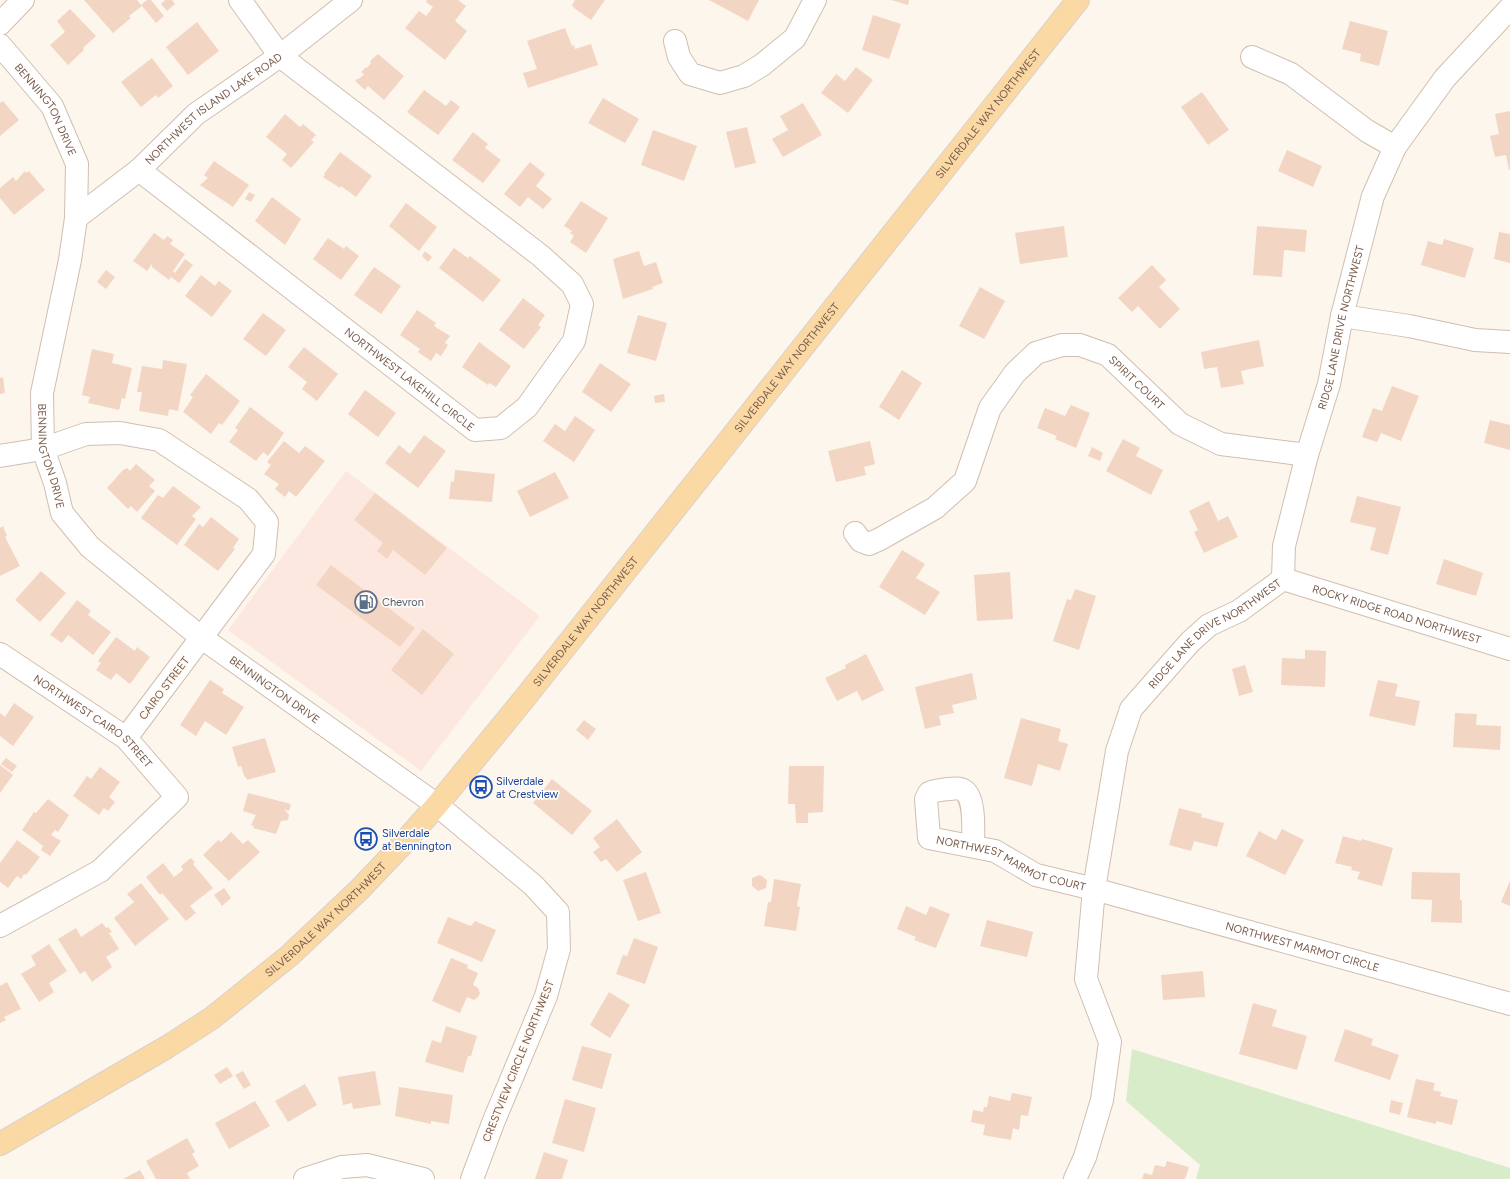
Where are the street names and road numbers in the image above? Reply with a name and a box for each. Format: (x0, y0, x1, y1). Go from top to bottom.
street label: SILVERDALE WAY NORTHWEST (933, 47, 1044, 181)
street label: NORTHWEST ISLAND LAKE ROAD (142, 50, 285, 168)
street label: BENNINGTON DRIVE (12, 61, 79, 158)
street label: RIDGE LANE DRIVE NORTHWEST (1315, 244, 1367, 411)
street label: SILVERDALE WAY NORTHWEST (732, 301, 842, 435)
street label: NORTHWEST LAKEHILL CIRCLE (342, 325, 477, 434)
street label: SPIRIT COURT (1106, 353, 1167, 412)
street label: BENNINGTON DRIVE (35, 403, 67, 510)
street label: SILVERDALE WAY NORTHWEST (530, 555, 641, 689)
street label: RIDGE LANE DRIVE NORTHWEST (1146, 577, 1284, 691)
street label: ROCKY RIDGE ROAD NORTHWEST (1311, 582, 1483, 647)
street label: CAIRO STREET (137, 654, 192, 722)
street label: BENNINGTON DRIVE (227, 654, 322, 726)
street label: NORTHWEST CAIRO STREET (31, 672, 155, 770)
street label: NORTHWEST MARMOT COURT (935, 834, 1087, 894)
street label: SILVERDALE WAY NORTHWEST (262, 860, 389, 980)
street label: NORTHWEST MARMOT CIRCLE (1224, 920, 1381, 975)
street label: CRESTVIEW CIRCLE NORTHWEST (480, 978, 557, 1144)

